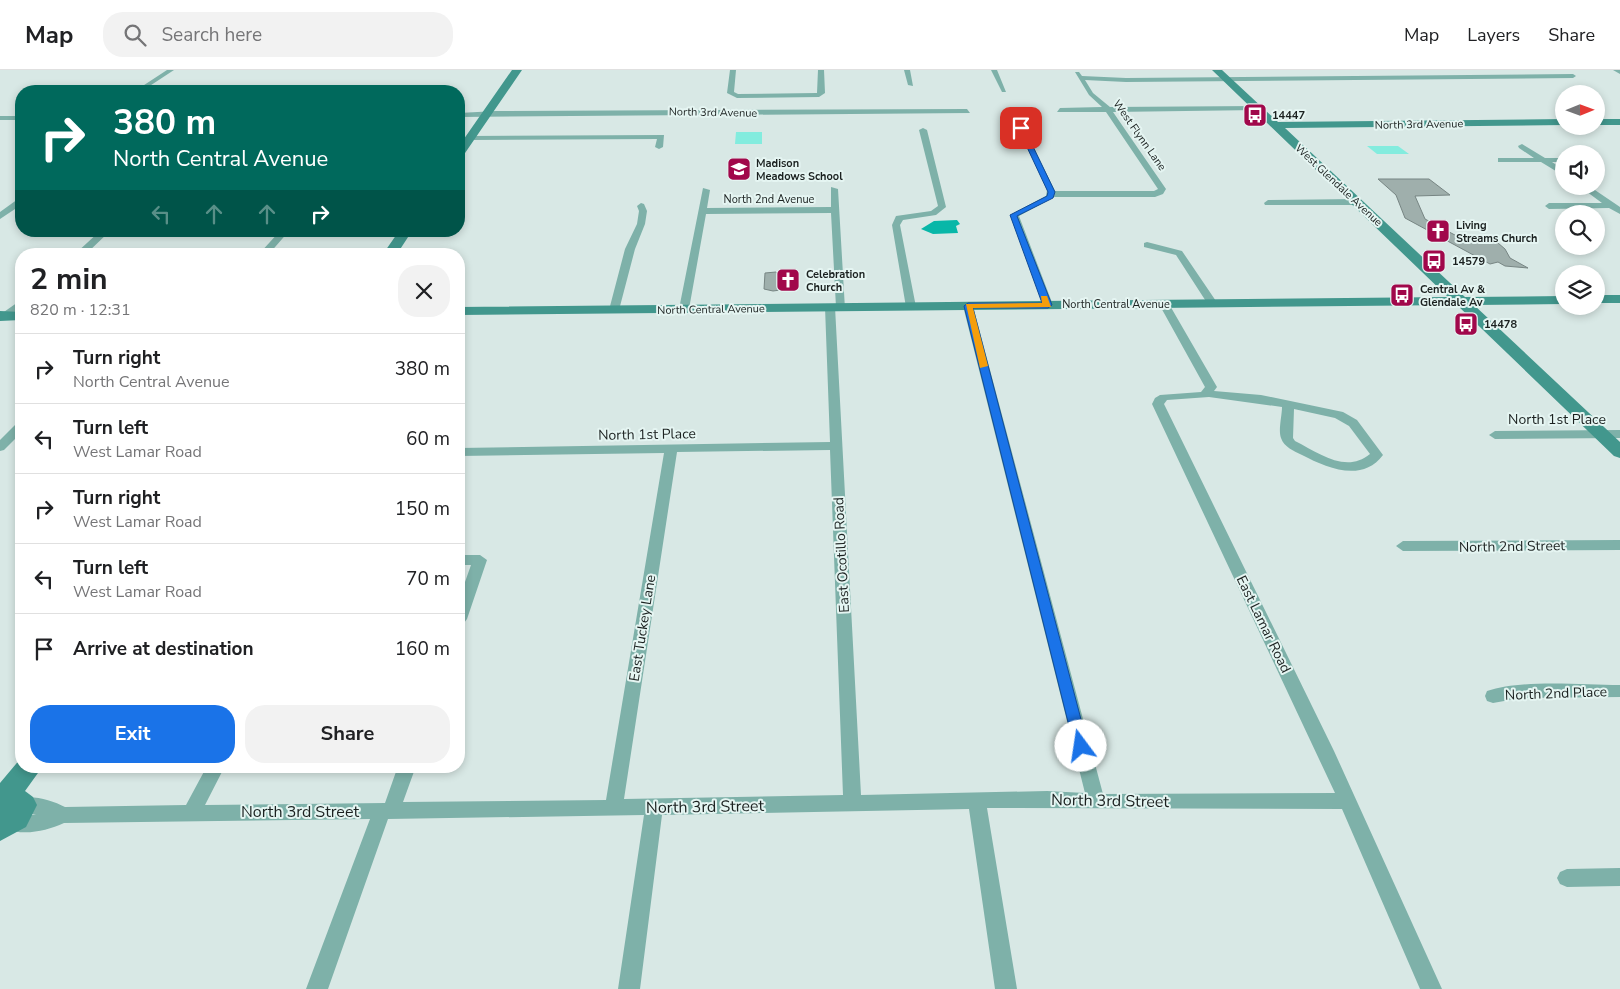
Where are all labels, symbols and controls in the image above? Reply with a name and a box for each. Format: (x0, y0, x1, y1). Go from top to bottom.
search box (103, 12, 453, 57)
text: Map (25, 19, 73, 51)
icon: search (121, 21, 149, 49)
text: Search here (161, 22, 262, 48)
text: Map (1404, 23, 1439, 47)
text: Layers (1467, 23, 1520, 47)
text: Share (1548, 23, 1595, 47)
north arrow (1555, 85, 1605, 135)
map controls (1555, 85, 1605, 315)
street label: West Flynn Lane (1110, 97, 1170, 174)
text: 380 m (113, 99, 216, 146)
bus stop icon: 14447 (1242, 102, 1268, 128)
street label: North 3rd Avenue (669, 104, 758, 121)
icon: right (30, 105, 95, 170)
pin (1000, 107, 1042, 149)
place label: 14447 (1272, 108, 1305, 123)
icon: arrive (1007, 114, 1035, 142)
street label: North 3rd Avenue (1375, 116, 1464, 133)
street label: West Glendale Avenue (1292, 141, 1386, 230)
text: North Central Avenue (113, 144, 328, 174)
button: sound (1555, 145, 1605, 195)
school or university icon: Madison Meadows School (726, 156, 752, 182)
place label: Madison Meadows School (756, 156, 843, 184)
street label: North 2nd Avenue (724, 192, 815, 207)
icon: left (147, 200, 175, 228)
icon: ahead (200, 200, 228, 228)
icon: ahead (253, 200, 281, 228)
icon: right (306, 200, 334, 228)
button: search (1555, 205, 1605, 255)
church icon: Living Streams Church (1425, 218, 1451, 244)
place label: Living Streams Church (1456, 218, 1537, 246)
bus stop icon: 14579 (1421, 248, 1447, 274)
place label: 14579 (1452, 254, 1485, 269)
text: 2 min (30, 259, 108, 300)
button: close (398, 265, 450, 317)
button: layers (1555, 265, 1605, 315)
church icon: Celebration Church (775, 267, 801, 293)
place label: Celebration Church (806, 267, 865, 295)
bus stop icon: Central Av & Glendale Av (1389, 282, 1415, 308)
place label: Central Av & Glendale Av (1420, 282, 1486, 310)
street label: North Central Avenue (1062, 297, 1170, 312)
text: 820 m · 12:31 (30, 299, 131, 321)
street label: North Central Avenue (657, 301, 765, 318)
bus stop icon: 14478 (1453, 311, 1479, 337)
place label: 14478 (1484, 317, 1517, 332)
text: Turn right (73, 345, 160, 371)
icon: right (30, 355, 58, 383)
text: 380 m (395, 356, 450, 382)
text: North Central Avenue (73, 371, 230, 393)
street label: North 1st Place (1508, 410, 1606, 429)
text: Turn left (73, 415, 148, 441)
street label: North 1st Place (598, 424, 696, 445)
icon: left (30, 425, 58, 453)
text: 60 m (406, 426, 450, 452)
text: West Lamar Road (73, 441, 202, 463)
text: Turn right (73, 485, 160, 511)
icon: right (30, 495, 58, 523)
text: 150 m (395, 496, 450, 522)
street label: East Ocotillo Road (829, 497, 854, 613)
text: West Lamar Road (73, 511, 202, 533)
street label: North 2nd Street (1459, 536, 1565, 557)
text: Turn left (73, 555, 148, 581)
icon: left (30, 565, 58, 593)
text: 70 m (406, 566, 450, 592)
street label: East Lamar Road (1232, 572, 1295, 676)
street label: East Tuckey Lane (625, 573, 660, 683)
text: West Lamar Road (73, 581, 202, 603)
icon: arrive (30, 635, 58, 663)
text: Arrive at destination (73, 636, 254, 662)
text: 160 m (395, 636, 450, 662)
street label: North 2nd Place (1505, 682, 1607, 705)
button: Exit (30, 705, 235, 763)
button: Share (245, 705, 450, 763)
position arrow (1054, 719, 1106, 771)
street label: North 3rd Street (1051, 789, 1170, 813)
street label: North 3rd Street (646, 795, 765, 819)
street label: North 3rd Street (241, 801, 359, 823)

